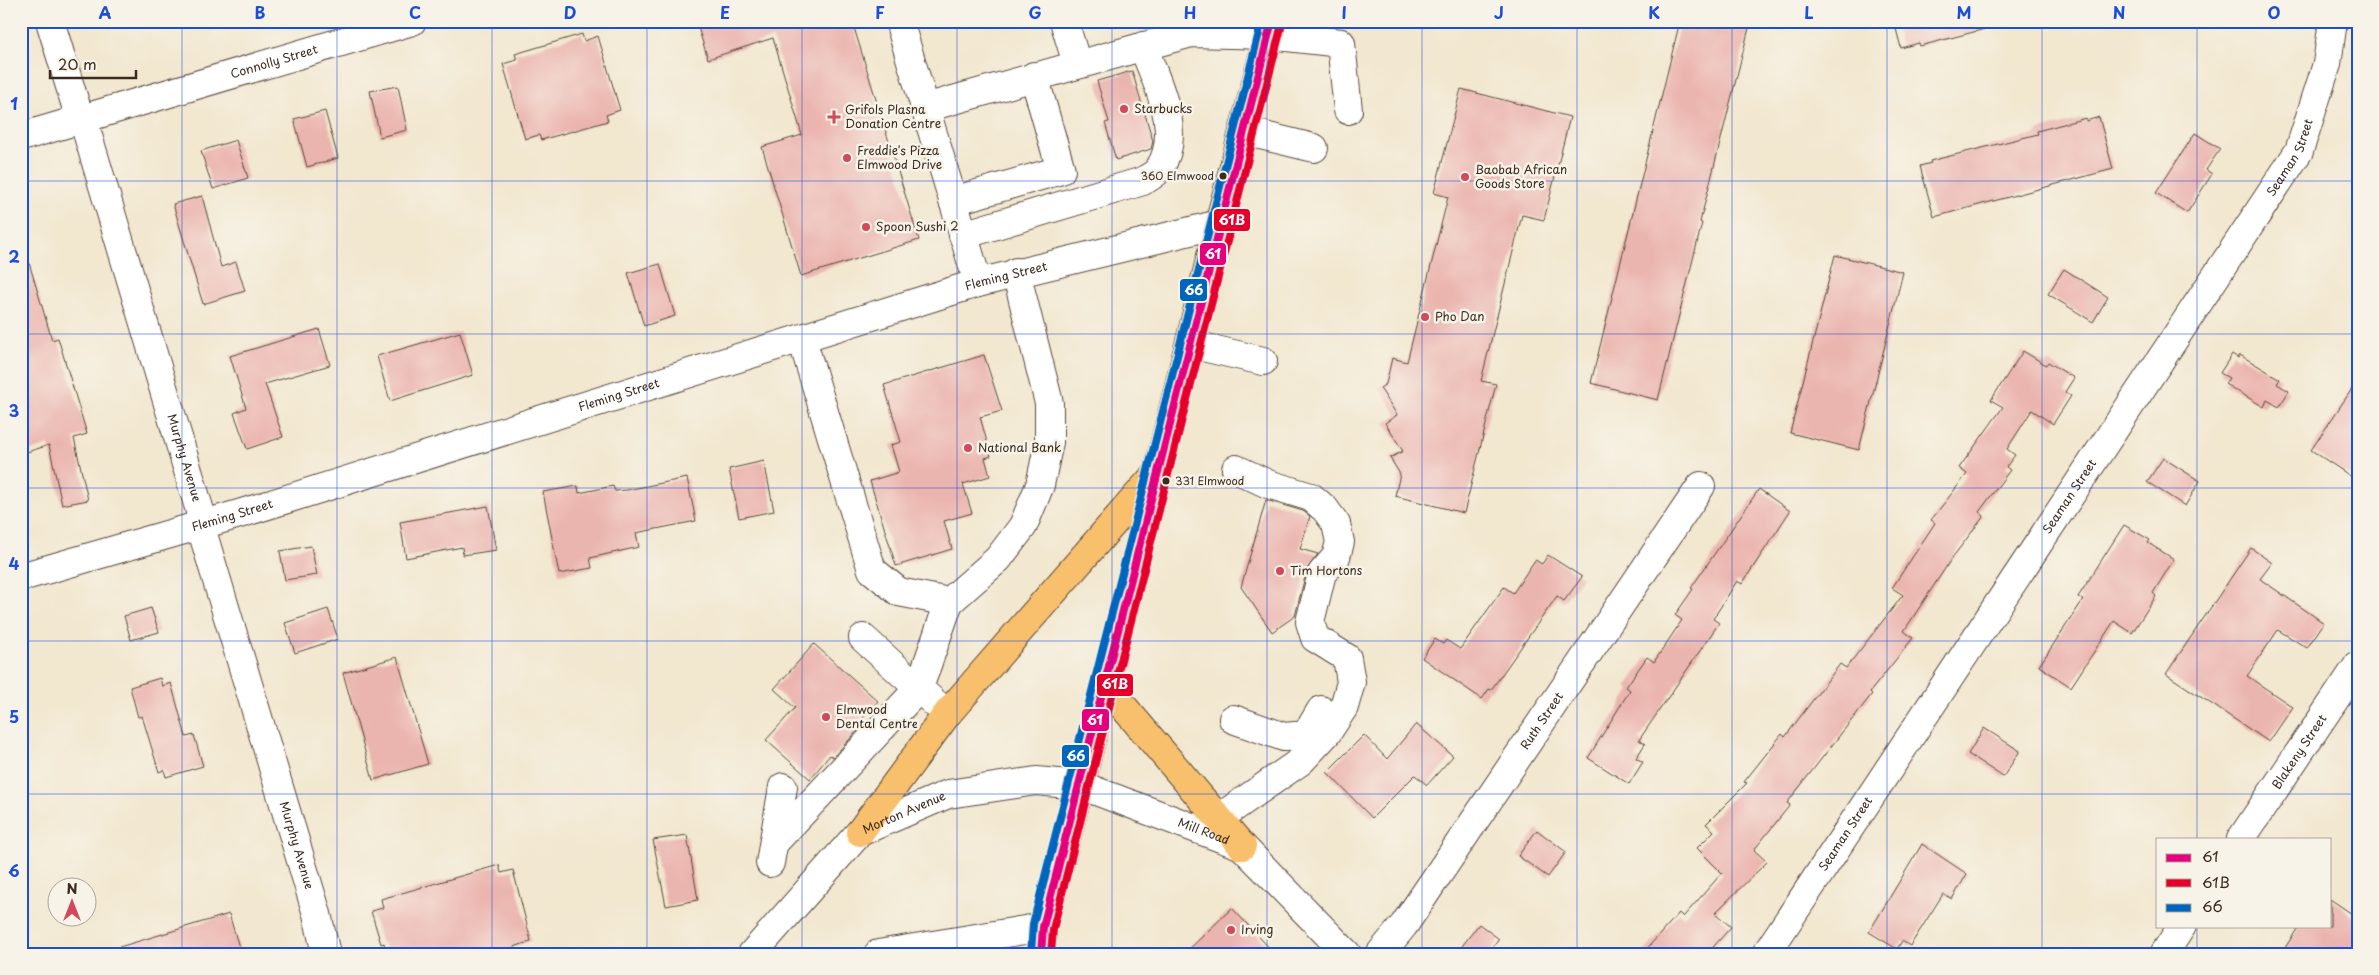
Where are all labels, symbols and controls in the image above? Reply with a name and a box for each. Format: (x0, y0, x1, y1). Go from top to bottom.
text: A (99, 0, 112, 24)
text: B (255, 0, 266, 24)
text: C (409, 0, 421, 24)
text: D (564, 0, 576, 24)
text: E (720, 0, 730, 24)
text: F (875, 0, 885, 24)
text: G (1028, 0, 1042, 24)
text: H (1184, 0, 1196, 24)
text: I (1341, 0, 1347, 24)
text: J (1494, 0, 1504, 24)
text: K (1648, 0, 1660, 24)
text: L (1804, 0, 1814, 24)
text: M (1956, 0, 1972, 24)
text: N (2113, 0, 2125, 24)
text: O (2268, 0, 2281, 24)
street label: Connolly Street (228, 39, 320, 82)
scale bar (50, 48, 136, 80)
text: 20 m (58, 52, 97, 75)
text: 1 (10, 91, 18, 115)
place label: Starbucks (1134, 99, 1193, 117)
place label: Grifols Plasna Donation Centre (845, 100, 941, 132)
marker: Starbucks (1118, 103, 1130, 115)
marker: Grifols Plasna Donation Centre (827, 110, 841, 124)
street label: Seaman Street (2261, 116, 2317, 199)
place label: Freddie's Pizza Elmwood Drive (857, 141, 942, 173)
marker: Freddie's Pizza Elmwood Drive (841, 152, 853, 164)
place label: Baobab African Goods Store (1475, 160, 1567, 192)
place label: 360 Elmwood (1141, 167, 1214, 184)
marker: 360 Elmwood (1218, 171, 1228, 181)
marker: Baobab African Goods Store (1459, 171, 1471, 183)
line badge: 61B (1213, 208, 1251, 232)
text: 61B (1219, 209, 1245, 230)
place label: Spoon Sushi 2 (876, 217, 959, 235)
marker: Spoon Sushi 2 (860, 221, 872, 233)
line badge: 61 (1199, 242, 1227, 266)
text: 61 (1205, 243, 1221, 264)
text: 2 (8, 244, 20, 268)
street label: Fleming Street (962, 256, 1049, 295)
line badge: 66 (1179, 278, 1208, 302)
text: 66 (1185, 279, 1203, 300)
place label: Pho Dan (1435, 307, 1484, 325)
marker: Pho Dan (1419, 311, 1431, 323)
street label: Fleming Street (576, 373, 661, 415)
text: 3 (9, 398, 19, 422)
street label: Murphy Avenue (163, 412, 207, 504)
place label: National Bank (978, 438, 1061, 456)
marker: National Bank (962, 442, 974, 454)
street label: Seaman Street (2037, 455, 2100, 537)
place label: 331 Elmwood (1175, 472, 1244, 489)
marker: 331 Elmwood (1161, 476, 1171, 486)
street label: Fleming Street (189, 494, 275, 535)
text: 4 (9, 551, 20, 575)
place label: Tim Hortons (1290, 561, 1363, 579)
marker: Tim Hortons (1274, 565, 1286, 577)
line badge: 61B (1096, 673, 1134, 697)
text: 61B (1102, 673, 1128, 694)
street label: Ruth Street (1515, 688, 1567, 753)
place label: Elmwood Dental Centre (836, 700, 918, 732)
text: 5 (9, 704, 19, 728)
line badge: 61 (1081, 708, 1110, 732)
text: 61 (1087, 709, 1103, 730)
street label: Blakeny Street (2267, 710, 2331, 792)
marker: Elmwood Dental Centre (820, 711, 832, 723)
line badge: 66 (1061, 744, 1090, 768)
text: 66 (1067, 745, 1085, 766)
street label: Morton Avenue (859, 786, 949, 838)
street label: Seaman Street (1814, 792, 1876, 874)
street label: Murphy Avenue (276, 799, 319, 891)
street label: Mill Road (1176, 813, 1232, 849)
legend (2156, 838, 2332, 928)
text: 61 (2202, 844, 2219, 867)
text: 6 (8, 858, 20, 882)
text: 61B (2202, 870, 2230, 893)
north arrow (48, 878, 98, 928)
text: N (66, 878, 78, 899)
text: 66 (2202, 894, 2223, 917)
place label: Irving (1241, 920, 1274, 938)
marker: Irving (1225, 924, 1237, 936)

